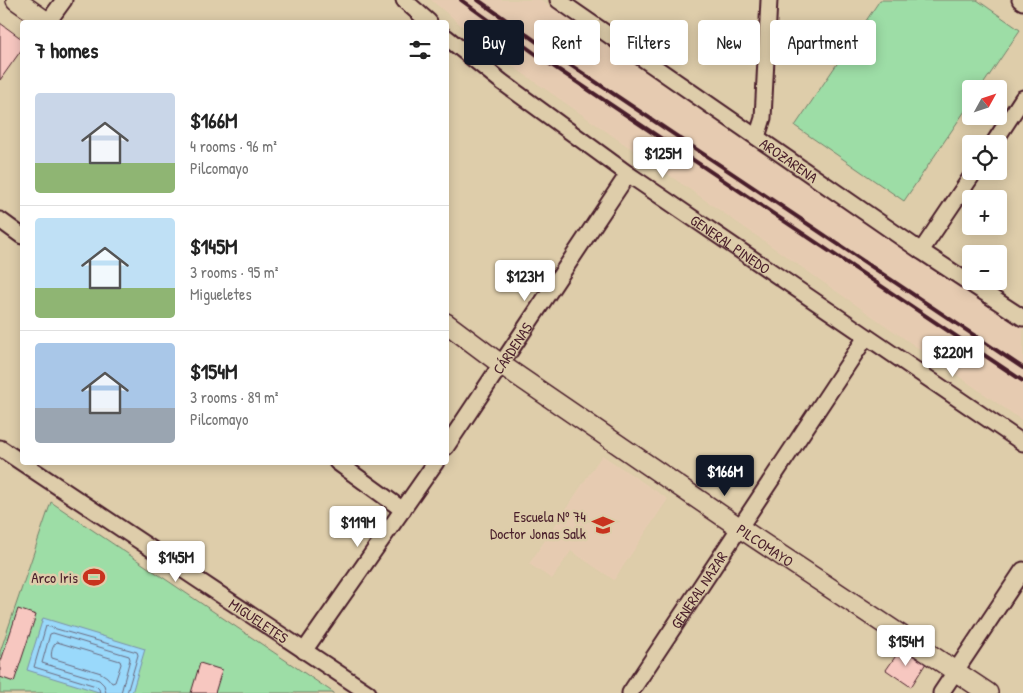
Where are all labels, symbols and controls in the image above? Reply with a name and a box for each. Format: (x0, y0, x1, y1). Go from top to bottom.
chip: Buy (464, 20, 524, 65)
chip: Rent (534, 20, 600, 65)
chip: Filters (610, 20, 688, 65)
chip: New (698, 20, 760, 65)
chip: Apartment (770, 20, 876, 65)
text: 7 homes (35, 36, 98, 65)
icon: filters (406, 36, 434, 64)
north arrow (962, 80, 1008, 125)
map controls (962, 80, 1007, 290)
text: $166M (190, 106, 238, 135)
icon: home (75, 113, 135, 173)
street label: AROZARENA (756, 132, 823, 188)
text: 4 rooms · 96 m² (190, 135, 277, 157)
button: locate (962, 135, 1007, 180)
pin: $125M (628, 136, 698, 179)
text: $125M (644, 142, 682, 164)
text: Pilcomayo (190, 157, 249, 179)
button: + (962, 190, 1007, 235)
street label: GENERAL PINEDO (686, 209, 775, 279)
text: $145M (190, 232, 238, 261)
icon: home (75, 238, 135, 298)
button: − (962, 245, 1007, 290)
pin: $123M (490, 260, 560, 302)
text: 3 rooms · 95 m² (190, 261, 278, 283)
text: $123M (506, 265, 544, 287)
text: Migueletes (190, 283, 252, 305)
street label: CÁRDENAS (487, 318, 537, 378)
pin: $220M (918, 336, 988, 378)
text: $220M (933, 341, 973, 363)
text: $154M (190, 357, 238, 386)
icon: home (75, 363, 135, 423)
text: 3 rooms · 89 m² (190, 386, 279, 408)
text: Pilcomayo (190, 408, 249, 430)
pin: $166M (690, 454, 760, 497)
text: $166M (707, 460, 743, 482)
pin: $119M (323, 506, 393, 548)
place label: Escuela Nº 74 Doctor Jonas Salk (490, 506, 586, 544)
text: $119M (340, 511, 376, 533)
school or university icon: Escuela Nº 74 Doctor Jonas Salk (590, 512, 616, 538)
street label: PILCOMAYO (733, 518, 798, 571)
pin: $145M (141, 540, 211, 583)
text: $145M (158, 546, 194, 568)
street label: GENERAL NAZAR (665, 547, 732, 632)
sports icon: Arco Iris (81, 564, 107, 590)
place label: Arco Iris (31, 567, 78, 588)
street label: MIGUELETES (225, 593, 293, 648)
pin: $154M (871, 624, 941, 667)
text: $154M (888, 630, 924, 652)

